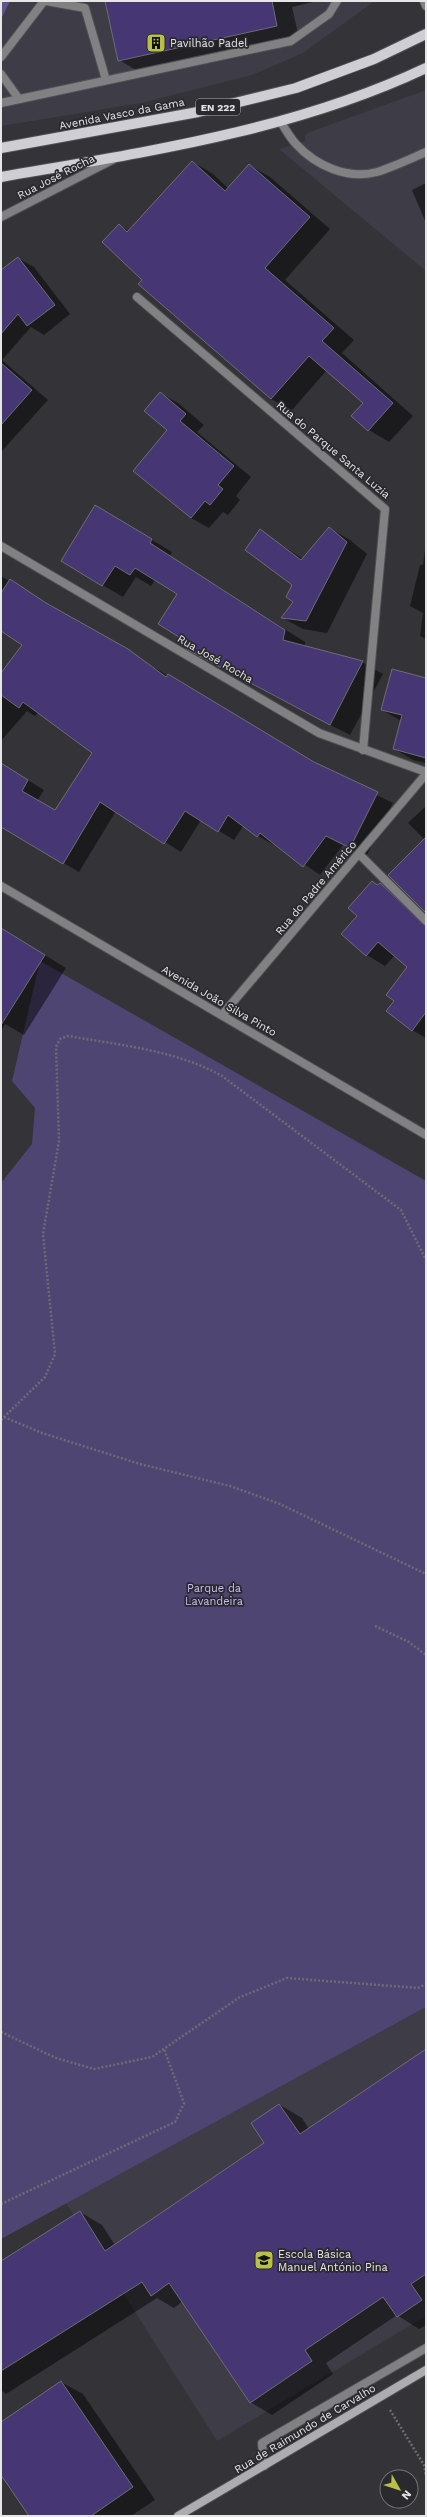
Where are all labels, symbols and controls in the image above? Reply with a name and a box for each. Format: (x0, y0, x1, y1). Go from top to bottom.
building icon: Pavilhão Padel (145, 32, 167, 54)
place label: Pavilhão Padel (170, 37, 248, 50)
street label: Avenida Vasco da Gama (58, 95, 186, 133)
road number: EN 222 (196, 99, 240, 115)
street label: Rua José Rocha (15, 152, 97, 202)
street label: Rua do Parque Santa Luzia (273, 399, 393, 501)
street label: Rua José Rocha (175, 632, 255, 686)
street label: Rua do Padre Américo (273, 838, 359, 938)
street label: Avenida João Silva Pinto (159, 963, 279, 1039)
park label: Parque da Lavandeira (185, 1582, 243, 1608)
place label: Escola Básica Manuel António Pina (278, 2248, 388, 2274)
school or university icon: Escola Básica Manuel António Pina (253, 2249, 275, 2271)
street label: Rua de Raimundo de Carvalho (232, 2382, 378, 2476)
north arrow (379, 2469, 419, 2509)
text: N (399, 2488, 414, 2502)

